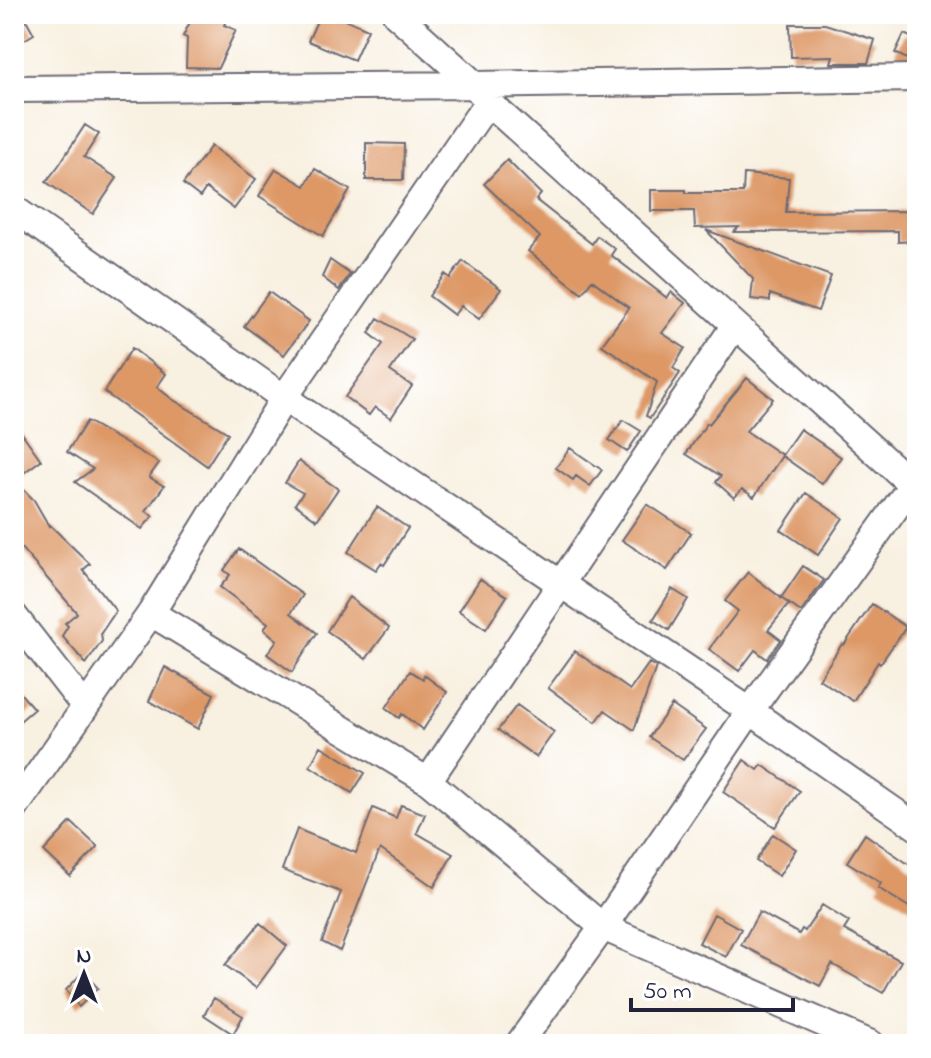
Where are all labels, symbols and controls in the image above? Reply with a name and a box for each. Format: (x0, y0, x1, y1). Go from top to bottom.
north arrow (44, 934, 124, 1014)
text: N (77, 941, 91, 973)
scale bar (631, 962, 793, 1012)
text: 50 m (643, 975, 692, 1010)

